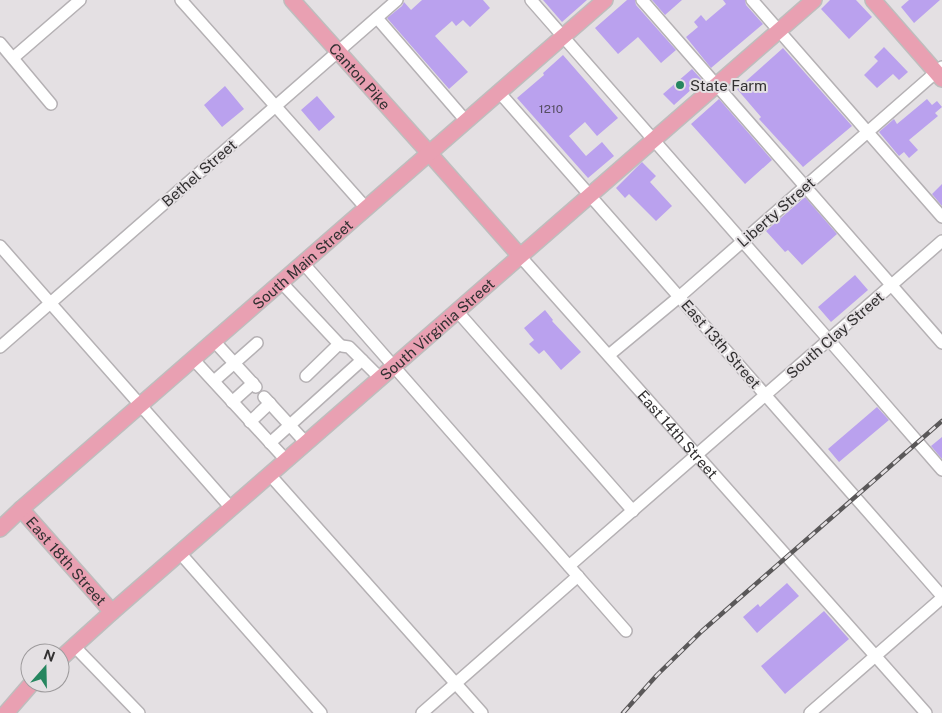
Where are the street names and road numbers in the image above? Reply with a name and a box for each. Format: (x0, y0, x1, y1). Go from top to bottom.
street label: Canton Pike (326, 39, 394, 113)
street label: Bethel Street (158, 136, 240, 210)
street label: Liberty Street (734, 174, 818, 250)
street label: South Main Street (249, 216, 356, 312)
street label: South Virginia Street (376, 274, 498, 383)
street label: South Clay Street (783, 288, 887, 382)
street label: East 13th Street (678, 296, 764, 392)
street label: East 14th Street (635, 386, 722, 482)
street label: East 18th Street (23, 513, 110, 609)

